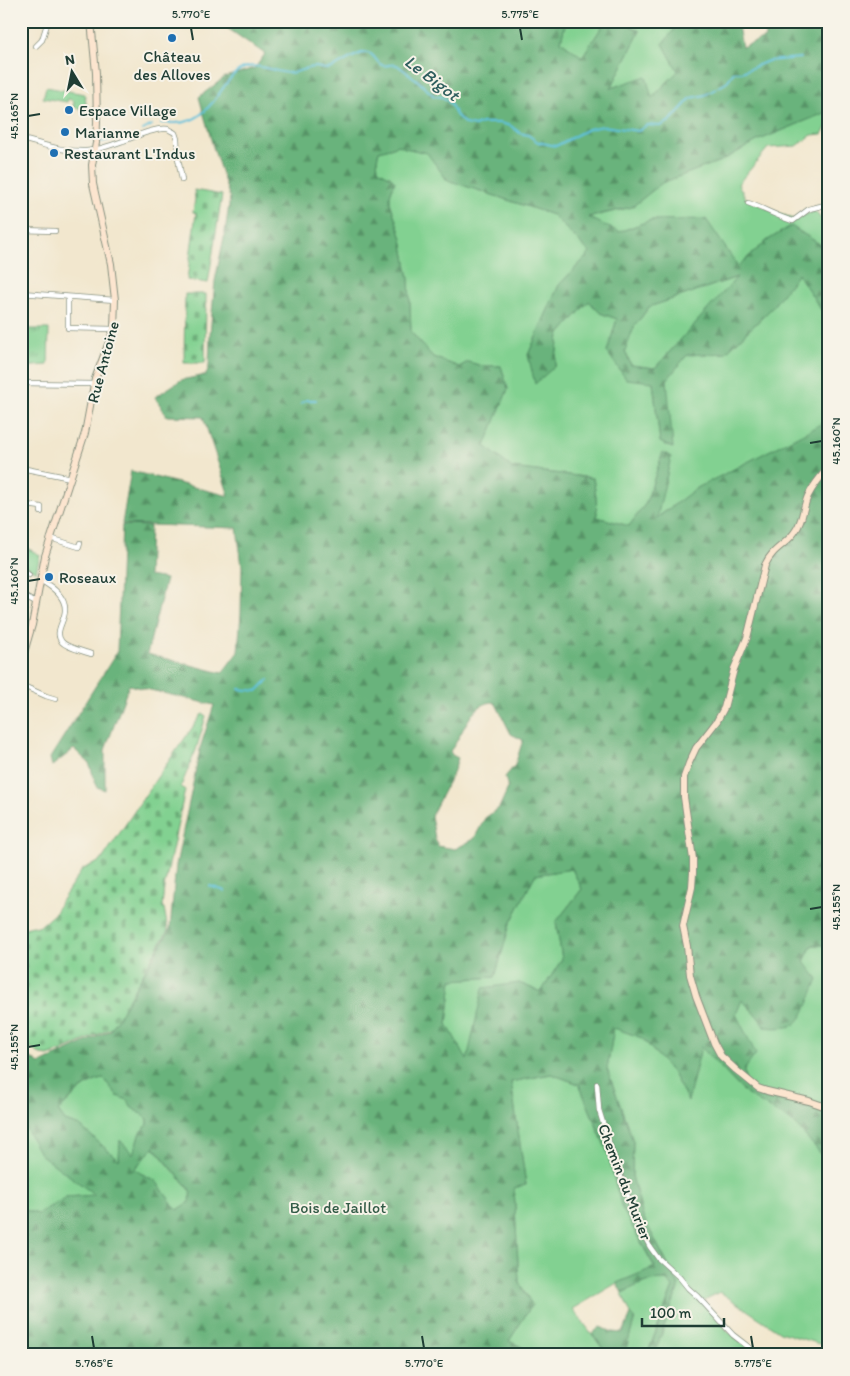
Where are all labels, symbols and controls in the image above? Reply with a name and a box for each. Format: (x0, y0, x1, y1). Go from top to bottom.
text: 5.770°E (172, 7, 211, 21)
text: 5.775°E (501, 7, 539, 21)
marker: Château des Alloves (166, 32, 178, 44)
place label: Château des Alloves (134, 47, 210, 84)
north arrow (48, 48, 98, 98)
text: N (64, 50, 76, 69)
water label: Le Bigot (400, 50, 466, 107)
text: 45.165°N (7, 93, 21, 139)
place label: Espace Village (79, 101, 177, 120)
marker: Espace Village (63, 104, 75, 116)
place label: Marianne (75, 123, 140, 142)
marker: Marianne (59, 126, 71, 138)
place label: Restaurant L'Indus (64, 144, 195, 163)
marker: Restaurant L'Indus (48, 147, 60, 159)
street label: Rue Antoine (83, 319, 123, 405)
text: 45.160°N (829, 417, 843, 465)
text: 45.160°N (7, 557, 21, 605)
place label: Roseaux (59, 568, 117, 587)
marker: Roseaux (43, 571, 55, 583)
text: 45.155°N (829, 884, 843, 930)
text: 45.155°N (7, 1024, 21, 1070)
street label: Chemin du Murier (594, 1121, 656, 1243)
park label: Bois de Jaillot (290, 1198, 386, 1217)
scale bar (642, 1296, 725, 1328)
text: 100 m (650, 1304, 692, 1322)
text: 5.765°E (75, 1356, 113, 1370)
text: 5.770°E (405, 1356, 444, 1370)
text: 5.775°E (734, 1356, 772, 1370)

